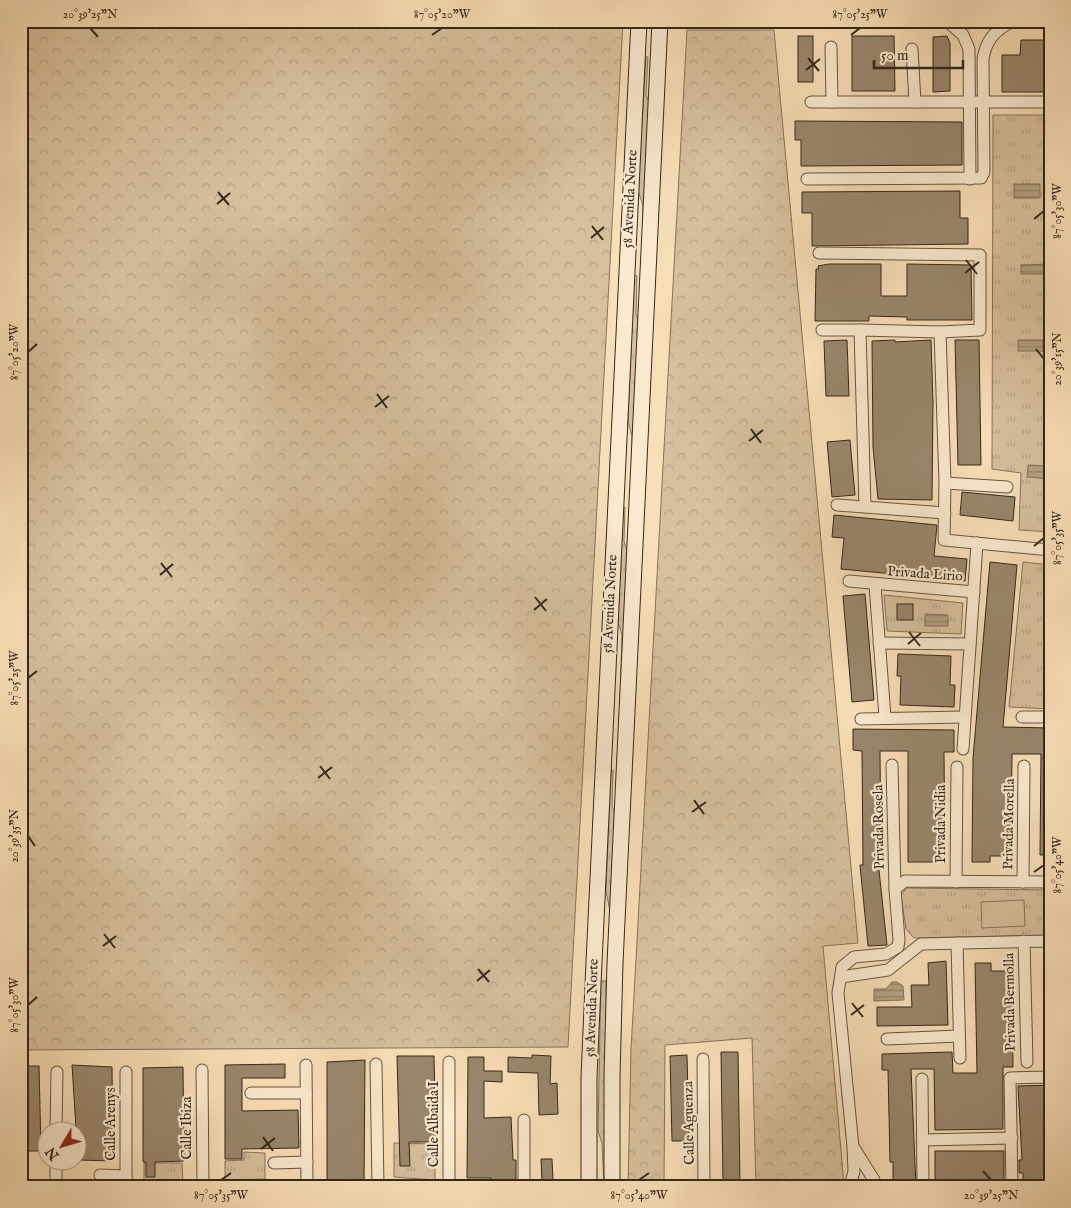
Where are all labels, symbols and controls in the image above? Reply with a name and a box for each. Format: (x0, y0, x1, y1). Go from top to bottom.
text: 20°39'25"N (63, 7, 118, 22)
text: 87°05'20"W (414, 7, 471, 22)
text: 87°05'25"W (832, 7, 888, 22)
scale bar (874, 38, 962, 70)
text: 50 m (881, 46, 909, 65)
street label: 58 Avenida Norte (618, 149, 642, 249)
text: 87°05'30"W (1050, 183, 1065, 239)
text: 87°05'20"W (7, 323, 22, 380)
text: 20°39'15"N (1050, 332, 1065, 386)
text: 87°05'35"W (1050, 510, 1065, 565)
street label: 58 Avenida Norte (598, 554, 622, 654)
street label: Privada Lirio (887, 562, 964, 586)
text: 87°05'25"W (7, 650, 22, 706)
street label: Privada Morella (999, 777, 1019, 870)
street label: Privada Rosela (869, 783, 889, 870)
street label: Privada Nidia (932, 784, 950, 863)
text: 20°39'35"N (7, 809, 22, 863)
text: 87°05'40"W (1050, 836, 1065, 893)
street label: Privada Bermolla (1000, 952, 1020, 1051)
street label: 58 Avenida Norte (581, 958, 603, 1058)
text: 87°05'30"W (7, 977, 22, 1033)
street label: Calle Aguenza (679, 1080, 699, 1165)
street label: Calle Albaida I (425, 1081, 443, 1167)
street label: Calle Arenys (102, 1087, 120, 1161)
street label: Calle Ibiza (178, 1096, 196, 1159)
north arrow (38, 1120, 88, 1170)
text: N (42, 1143, 64, 1164)
text: 87°05'35"W (194, 1188, 249, 1203)
text: 87°05'40"W (611, 1188, 668, 1203)
text: 20°39'25"N (964, 1188, 1019, 1203)

